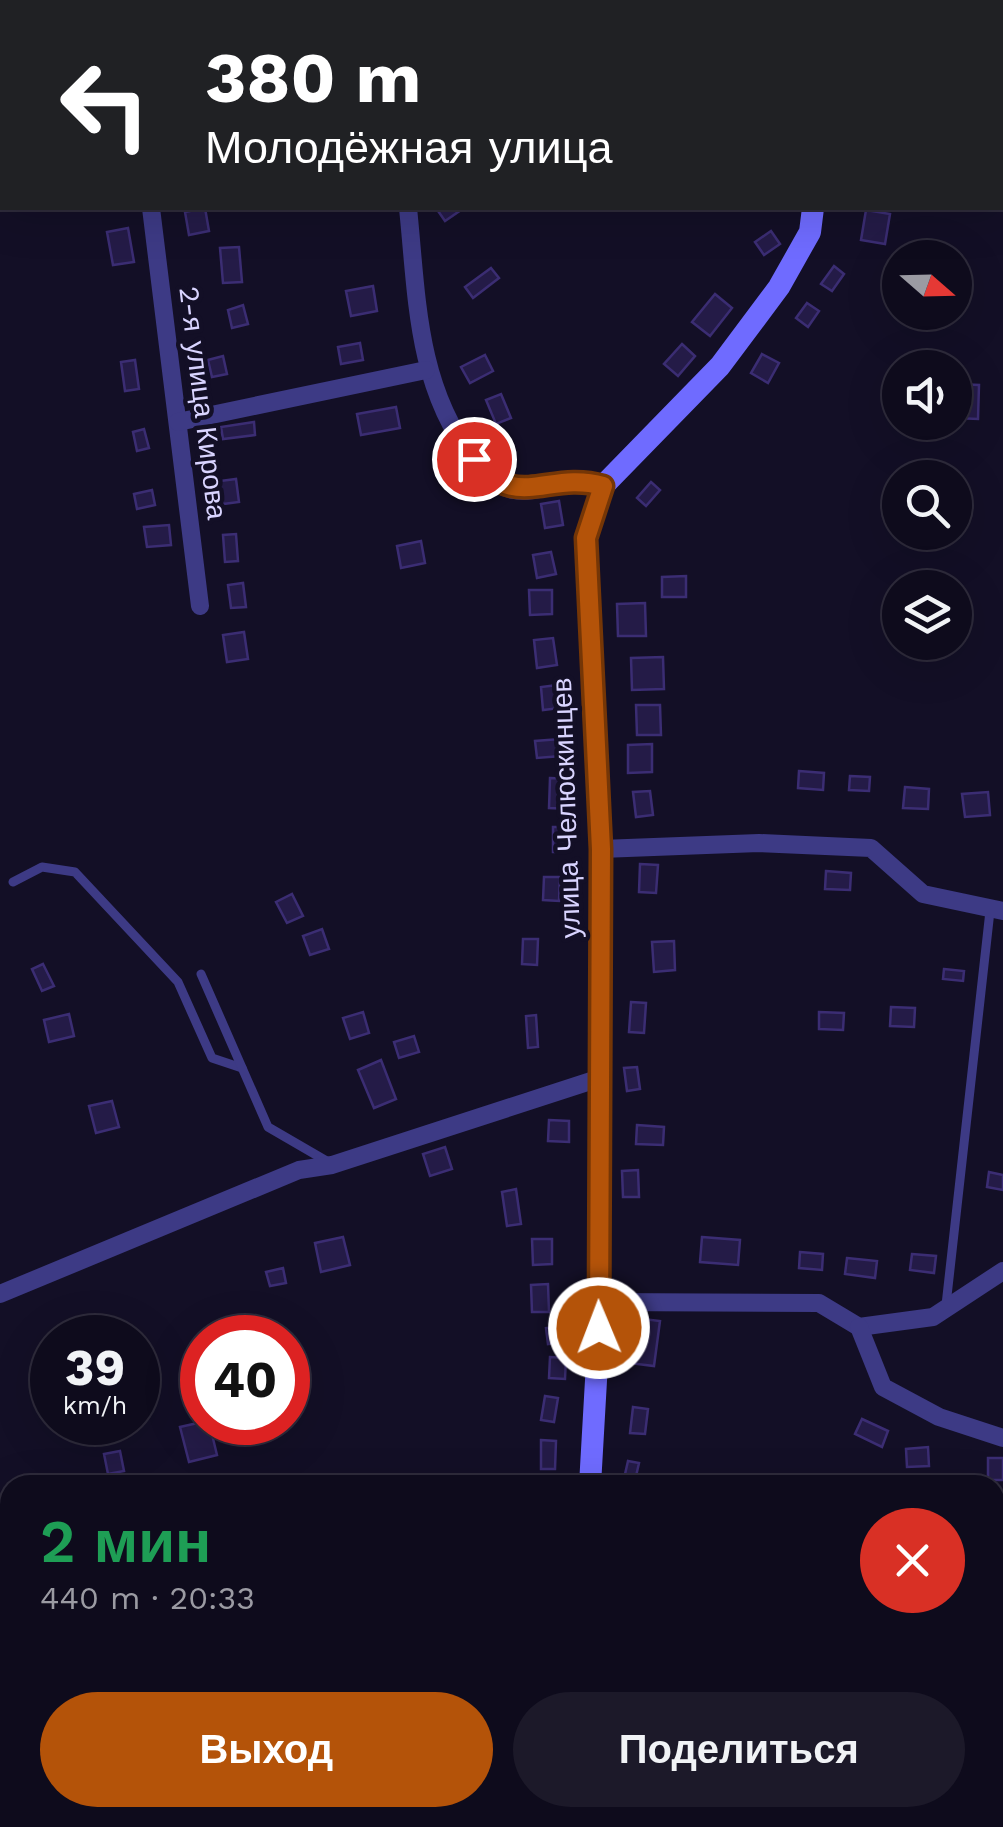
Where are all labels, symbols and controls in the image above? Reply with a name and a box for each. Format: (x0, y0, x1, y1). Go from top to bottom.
text: 380 m (205, 37, 421, 119)
icon: left (40, 40, 170, 170)
text: Молодёжная улица (205, 121, 613, 174)
north arrow (882, 240, 972, 330)
map controls (882, 240, 972, 660)
street label: 2-я улица Кирова (172, 285, 234, 522)
button: sound (882, 350, 972, 440)
pin (432, 417, 517, 502)
icon: arrive (447, 432, 502, 487)
button: search (882, 460, 972, 550)
button: layers (882, 570, 972, 660)
street label: улица Челюскинцев (545, 677, 587, 939)
position arrow (547, 1276, 651, 1380)
speed limit sign: 40 (180, 1315, 310, 1445)
text: 39 (65, 1338, 125, 1397)
text: km/h (63, 1391, 127, 1420)
text: 2 мин (40, 1506, 211, 1577)
button: close (860, 1508, 965, 1613)
text: 440 m · 20:33 (40, 1579, 255, 1617)
button: Выход (40, 1692, 493, 1807)
button: Поделиться (513, 1692, 965, 1807)

